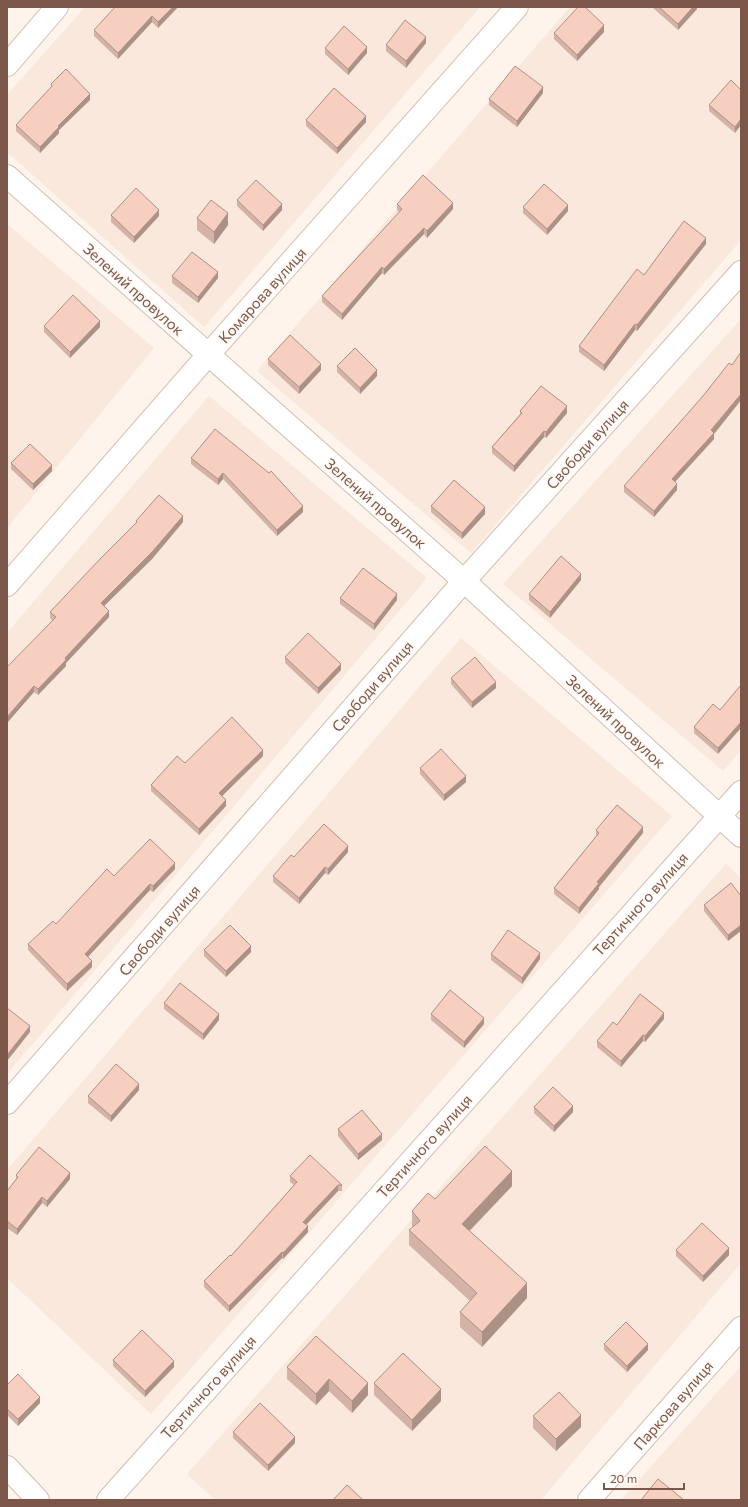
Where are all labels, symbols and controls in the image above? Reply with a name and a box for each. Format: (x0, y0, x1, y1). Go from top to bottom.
street label: Зелений провулок (80, 239, 188, 339)
street label: Комарова вулиця (214, 244, 310, 346)
street label: Свободи вулиця (542, 395, 632, 493)
street label: Зелений провулок (321, 454, 431, 552)
street label: Свободи вулиця (328, 637, 416, 735)
street label: Зелений провулок (563, 670, 669, 772)
street label: Тертичного вулиця (589, 848, 691, 960)
street label: Свободи вулиця (115, 881, 203, 979)
street label: Тертичного вулиця (373, 1090, 475, 1202)
street label: Тертичного вулиця (157, 1331, 259, 1443)
street label: Паркова вулиця (629, 1357, 717, 1453)
scale bar (604, 1465, 684, 1491)
text: 20 m (610, 1471, 637, 1485)

